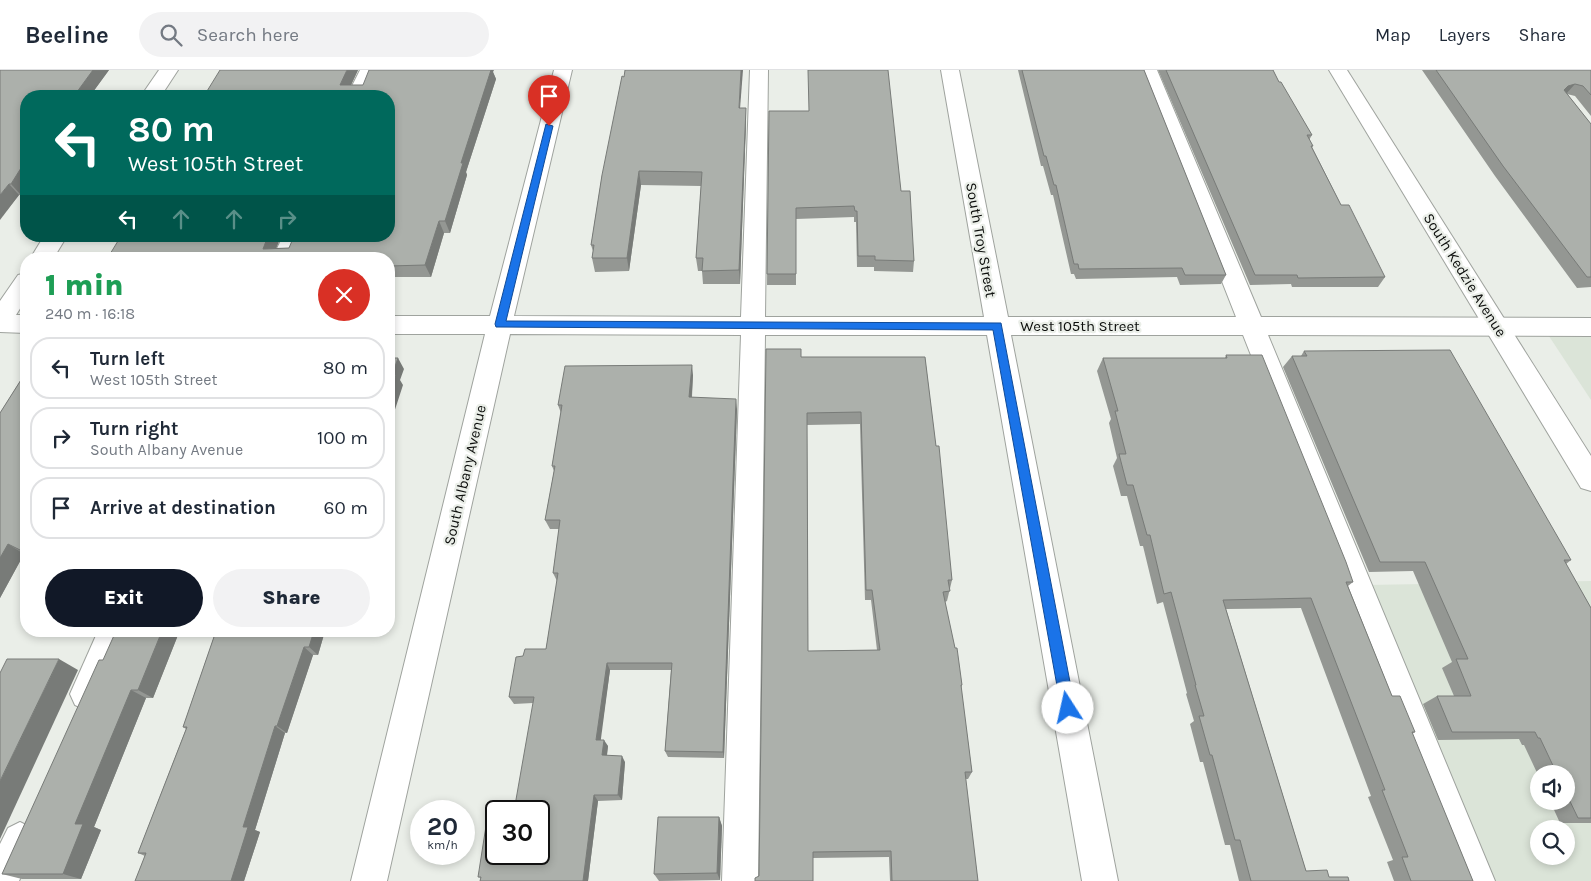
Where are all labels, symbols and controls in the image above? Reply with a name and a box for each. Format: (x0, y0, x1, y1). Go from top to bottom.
search box (139, 12, 489, 57)
text: Beeline (25, 21, 109, 49)
icon: search (157, 21, 185, 49)
text: Search here (197, 24, 299, 46)
text: Map (1375, 24, 1411, 46)
text: Layers (1439, 24, 1491, 46)
text: Share (1519, 24, 1566, 46)
pin (528, 75, 570, 126)
icon: arrive (535, 82, 563, 110)
text: 80 m (128, 109, 215, 150)
icon: left (45, 110, 110, 175)
text: West 105th Street (128, 151, 303, 177)
street label: South Troy Street (962, 181, 1000, 299)
icon: left (114, 205, 142, 233)
icon: ahead (167, 205, 195, 233)
icon: ahead (220, 205, 248, 233)
icon: right (273, 205, 301, 233)
street label: South Kedzie Avenue (1420, 210, 1510, 340)
text: 1 min (45, 267, 124, 303)
button: close (318, 269, 370, 321)
text: 240 m · 16:18 (45, 304, 135, 323)
street label: West 105th Street (1020, 317, 1140, 335)
text: Turn left (90, 348, 165, 370)
icon: left (47, 354, 75, 382)
text: 80 m (323, 357, 368, 379)
text: West 105th Street (90, 370, 217, 389)
street label: South Albany Avenue (440, 403, 490, 547)
text: Turn right (90, 418, 179, 440)
icon: right (47, 424, 75, 452)
text: 100 m (317, 427, 368, 449)
text: South Albany Avenue (90, 440, 243, 459)
icon: arrive (47, 494, 75, 522)
text: Arrive at destination (90, 497, 276, 519)
text: 60 m (324, 497, 368, 519)
button: Exit (45, 569, 203, 627)
button: Share (213, 569, 370, 627)
position arrow (1041, 681, 1093, 733)
map controls (1530, 765, 1575, 865)
button: sound (1530, 765, 1575, 810)
speed limit sign: 30 (485, 800, 550, 865)
text: 20 (427, 812, 458, 841)
button: search (1530, 820, 1575, 865)
text: km/h (427, 838, 458, 852)

